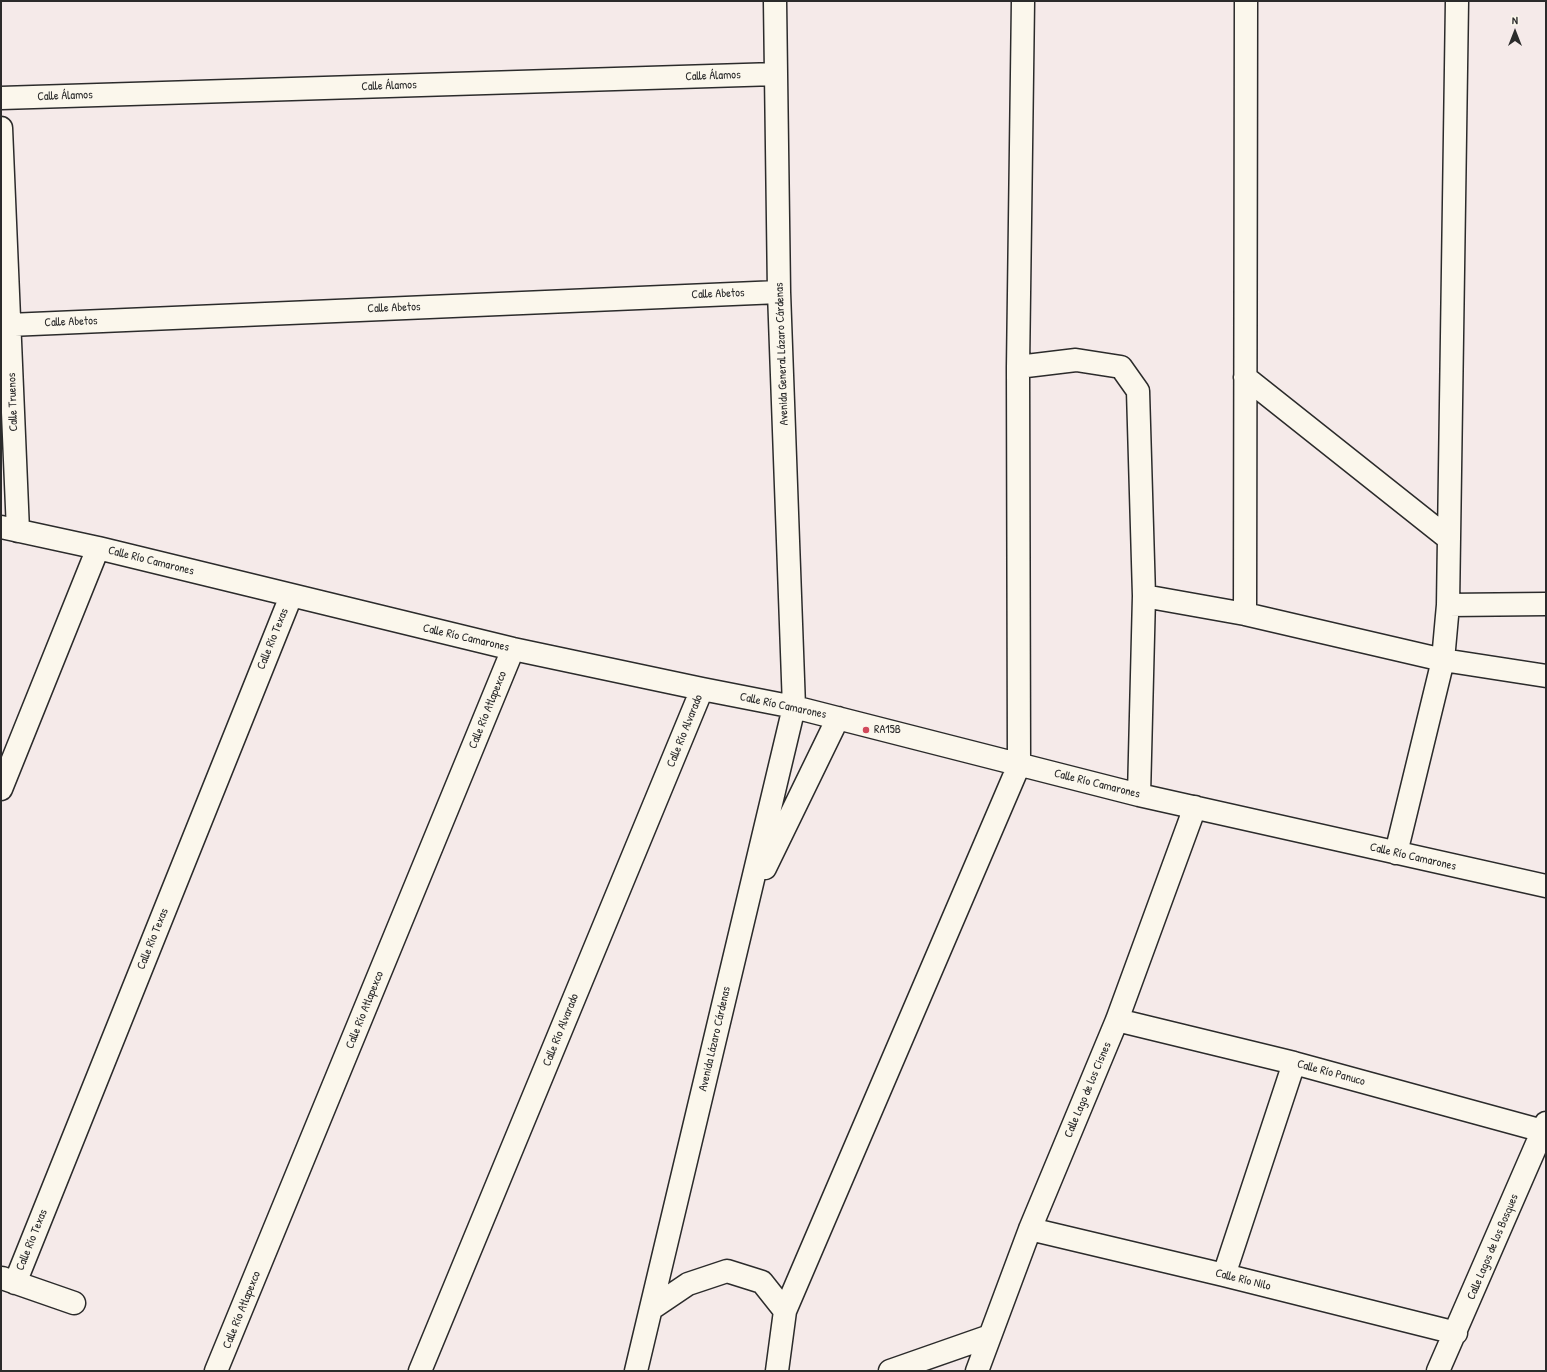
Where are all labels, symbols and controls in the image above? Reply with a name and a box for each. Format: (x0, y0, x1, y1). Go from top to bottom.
north arrow (1495, 12, 1535, 52)
text: N (1512, 13, 1518, 27)
street label: Calle Álamos (685, 68, 741, 84)
street label: Calle Álamos (361, 78, 417, 94)
street label: Calle Álamos (37, 88, 93, 104)
street label: Avenida General Lázaro Cárdenas (772, 282, 792, 426)
street label: Calle Abetos (691, 286, 745, 302)
street label: Calle Abetos (367, 300, 421, 316)
street label: Calle Abetos (44, 314, 98, 330)
street label: Calle Truenos (5, 372, 21, 432)
street label: Calle Río Camarones (106, 543, 196, 579)
street label: Calle Río Texas (254, 606, 292, 672)
street label: Calle Río Camarones (421, 621, 511, 655)
street label: Calle Río Atlapexco (466, 669, 510, 751)
street label: Calle Río Camarones (738, 690, 828, 722)
street label: Calle Río Alvarado (664, 693, 706, 769)
place label: RA15B (874, 723, 901, 737)
marker: RA15B (861, 725, 871, 735)
street label: Calle Río Camarones (1052, 766, 1142, 802)
street label: Calle Río Camarones (1368, 840, 1458, 874)
street label: Calle Río Texas (134, 906, 172, 972)
street label: Calle Río Atlapexco (343, 969, 387, 1051)
street label: Avenida Lázaro Cárdenas (696, 985, 734, 1093)
street label: Calle Río Alvarado (540, 992, 582, 1068)
street label: Calle Lago de los Cisnes (1061, 1040, 1115, 1140)
street label: Calle Río Panuco (1295, 1057, 1367, 1089)
street label: Calle Lagos de los Bosques (1464, 1192, 1522, 1302)
street label: Calle Río Texas (13, 1207, 51, 1273)
street label: Calle Río Nilo (1214, 1266, 1272, 1294)
street label: Calle Río Atlapexco (220, 1269, 264, 1351)

